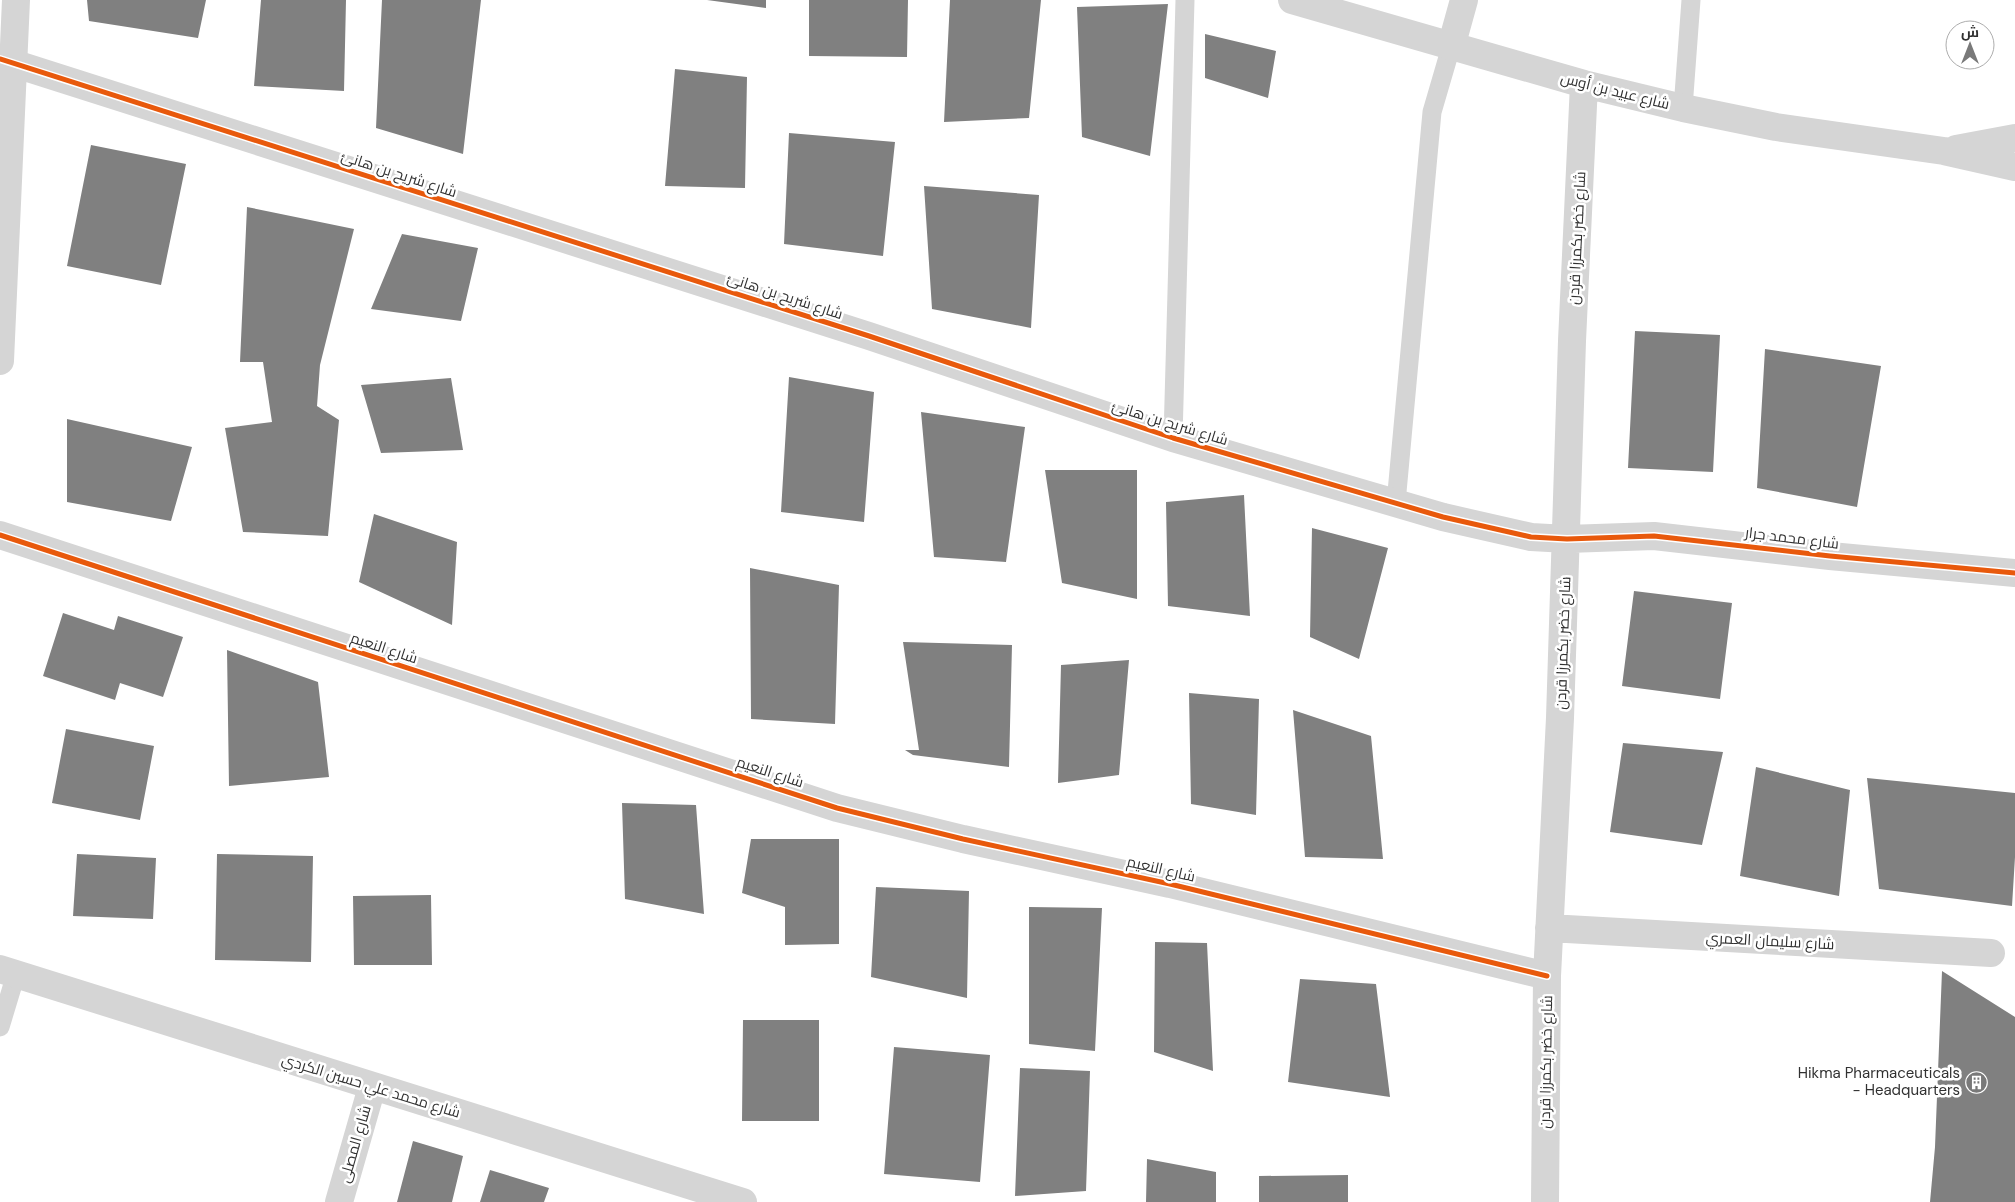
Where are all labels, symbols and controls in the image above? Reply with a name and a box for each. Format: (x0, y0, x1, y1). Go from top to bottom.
north arrow (1945, 20, 1995, 70)
text: ش (1961, 23, 1979, 41)
street label: شارع عبيد بن أوس (1558, 68, 1672, 115)
street label: شارع شريح بن هانئ (338, 146, 459, 203)
street label: شارع خضر بكمرزا قردن (1564, 171, 1591, 305)
street label: شارع شريح بن هانئ (724, 268, 845, 325)
street label: شارع شريح بن هانئ (1109, 396, 1231, 451)
street label: شارع محمد جرار (1743, 522, 1840, 555)
street label: شارع خضر بكمرزا قردن (1551, 576, 1576, 710)
street label: شارع النعيم (348, 628, 420, 669)
street label: شارع النعيم (734, 752, 806, 793)
street label: شارع النعيم (1125, 851, 1197, 888)
street label: شارع سليمان العمري (1705, 928, 1835, 956)
street label: شارع خضر بكمرزا قردن (1535, 995, 1558, 1129)
street label: شارع محمد علي حسين الكردي (279, 1049, 463, 1125)
place label: Hikma Pharmaceuticals - Headquarters (1798, 1063, 1960, 1100)
building icon: Hikma Pharmaceuticals - Headquarters (1964, 1070, 1988, 1094)
street label: شارع المصلى (334, 1103, 377, 1185)

